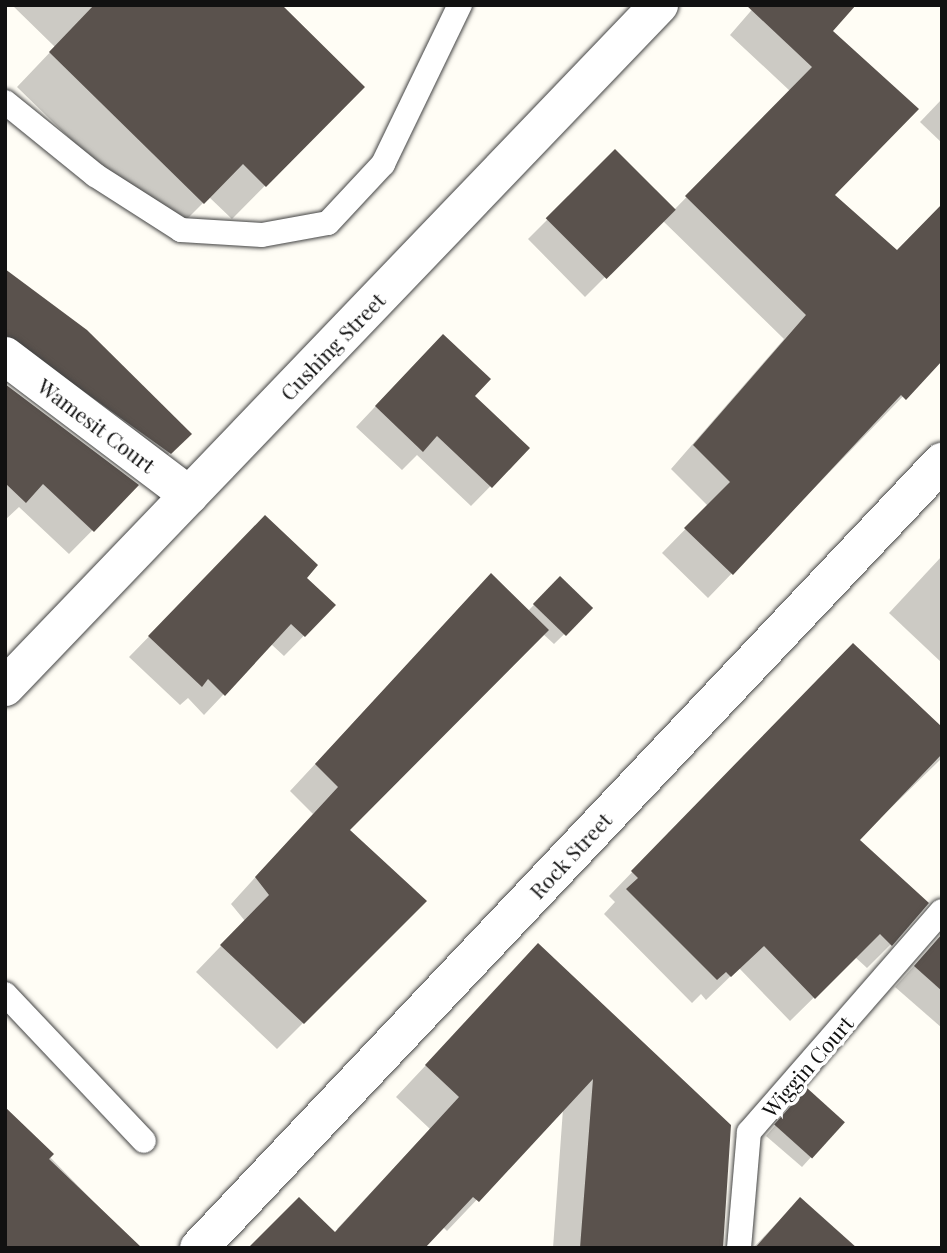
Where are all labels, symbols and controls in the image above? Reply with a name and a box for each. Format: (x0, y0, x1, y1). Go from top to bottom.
street label: Cushing Street (274, 287, 390, 405)
street label: Wamesit Court (33, 373, 161, 477)
street label: Rock Street (524, 807, 616, 903)
street label: Wiggin Court (756, 1010, 858, 1122)

